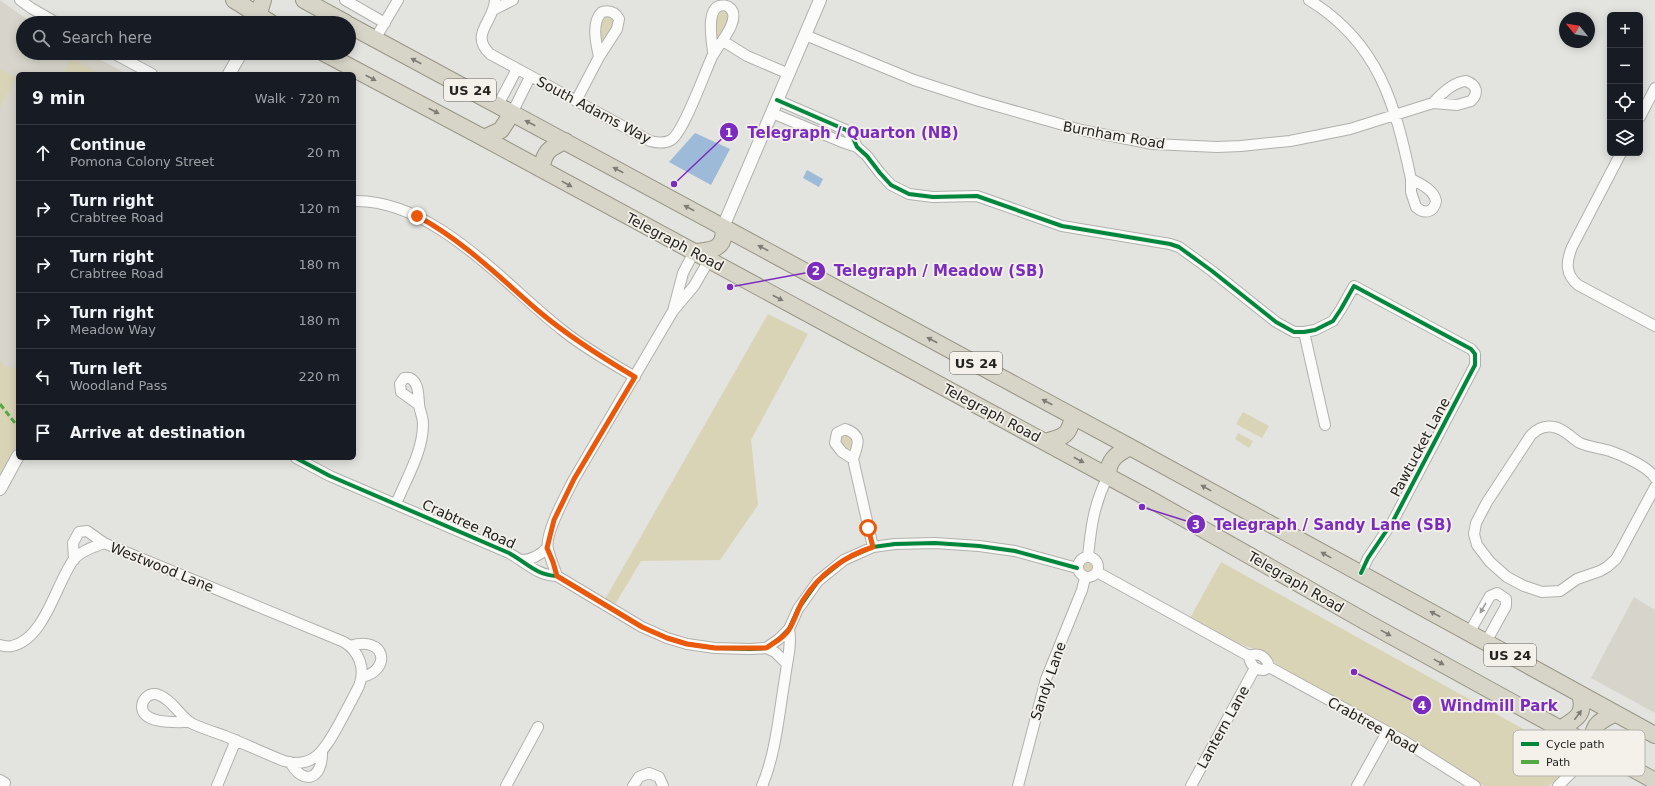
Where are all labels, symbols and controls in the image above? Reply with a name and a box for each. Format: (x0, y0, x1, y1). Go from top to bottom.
north arrow (1559, 12, 1595, 48)
map controls (1607, 12, 1643, 156)
button: + (1607, 12, 1643, 48)
search box (16, 16, 356, 60)
icon: search (30, 27, 52, 49)
text: Search here (62, 29, 152, 47)
button: − (1607, 48, 1643, 84)
one-way arrow (410, 58, 422, 64)
street label: South Adams Way (534, 73, 654, 147)
one-way arrow (365, 75, 377, 81)
road number: US 24 (444, 79, 496, 101)
button: locate (1607, 84, 1643, 120)
text: 9 min (32, 88, 85, 108)
text: Walk · 720 m (255, 91, 340, 106)
one-way arrow (428, 108, 439, 115)
street label: Burnham Road (1062, 118, 1166, 152)
one-way arrow (525, 119, 536, 126)
callout: Telegraph / Quarton (NB) (719, 119, 966, 146)
button: layers (1607, 120, 1643, 156)
text: Telegraph / Quarton (NB) (747, 124, 959, 142)
text: 1 (725, 126, 733, 140)
text: Continue (70, 136, 146, 154)
icon: ahead (32, 142, 54, 164)
text: 20 m (307, 145, 340, 160)
text: Pomona Colony Street (70, 154, 214, 169)
one-way arrow (613, 167, 624, 173)
one-way arrow (561, 180, 573, 187)
text: Turn right (70, 192, 154, 210)
icon: right (32, 198, 54, 220)
text: 120 m (298, 201, 340, 216)
one-way arrow (683, 205, 695, 212)
route end (408, 207, 426, 225)
street label: Telegraph Road (623, 209, 726, 274)
text: Crabtree Road (70, 210, 164, 225)
one-way arrow (757, 245, 769, 251)
text: Turn right (70, 248, 154, 266)
icon: right (32, 254, 54, 276)
text: 180 m (298, 257, 340, 272)
callout: Telegraph / Meadow (SB) (806, 257, 1052, 284)
text: Telegraph / Meadow (SB) (834, 262, 1044, 280)
text: 2 (812, 264, 820, 278)
text: Crabtree Road (70, 266, 164, 281)
one-way arrow (772, 294, 783, 301)
text: Turn right (70, 304, 154, 322)
icon: right (32, 310, 54, 332)
text: 180 m (298, 313, 340, 328)
text: Meadow Way (70, 322, 156, 337)
one-way arrow (927, 336, 938, 343)
road number: US 24 (950, 352, 1002, 374)
text: Turn left (70, 360, 142, 378)
icon: left (32, 366, 54, 388)
text: 220 m (298, 369, 340, 384)
text: Woodland Pass (70, 378, 167, 393)
street label: Telegraph Road (940, 380, 1043, 445)
street label: Pawtucket Lane (1387, 395, 1453, 499)
one-way arrow (1041, 398, 1053, 405)
icon: arrive (32, 422, 54, 444)
text: Arrive at destination (70, 424, 245, 442)
one-way arrow (1073, 457, 1085, 464)
one-way arrow (1200, 485, 1212, 492)
street label: Crabtree Road (420, 496, 518, 552)
callout: Telegraph / Sandy Lane (SB) (1186, 511, 1460, 538)
text: Telegraph / Sandy Lane (SB) (1214, 516, 1452, 534)
text: 3 (1192, 518, 1200, 532)
route start (859, 519, 877, 537)
street label: Westwood Lane (108, 539, 216, 595)
street label: Telegraph Road (1244, 548, 1347, 616)
one-way arrow (1320, 551, 1332, 558)
one-way arrow (1480, 602, 1487, 614)
one-way arrow (1429, 611, 1441, 618)
one-way arrow (1381, 629, 1392, 636)
street label: Sandy Lane (1027, 640, 1069, 722)
road number: US 24 (1484, 644, 1536, 666)
one-way arrow (1433, 658, 1445, 665)
street label: Lantern Lane (1194, 683, 1252, 771)
callout: Windmill Park (1412, 692, 1566, 719)
street label: Crabtree Road (1325, 694, 1421, 756)
text: Windmill Park (1440, 697, 1559, 715)
text: 4 (1418, 699, 1426, 713)
one-way arrow (1573, 710, 1582, 721)
legend (1513, 730, 1645, 776)
text: Cycle path (1546, 738, 1605, 751)
text: Path (1546, 756, 1570, 769)

